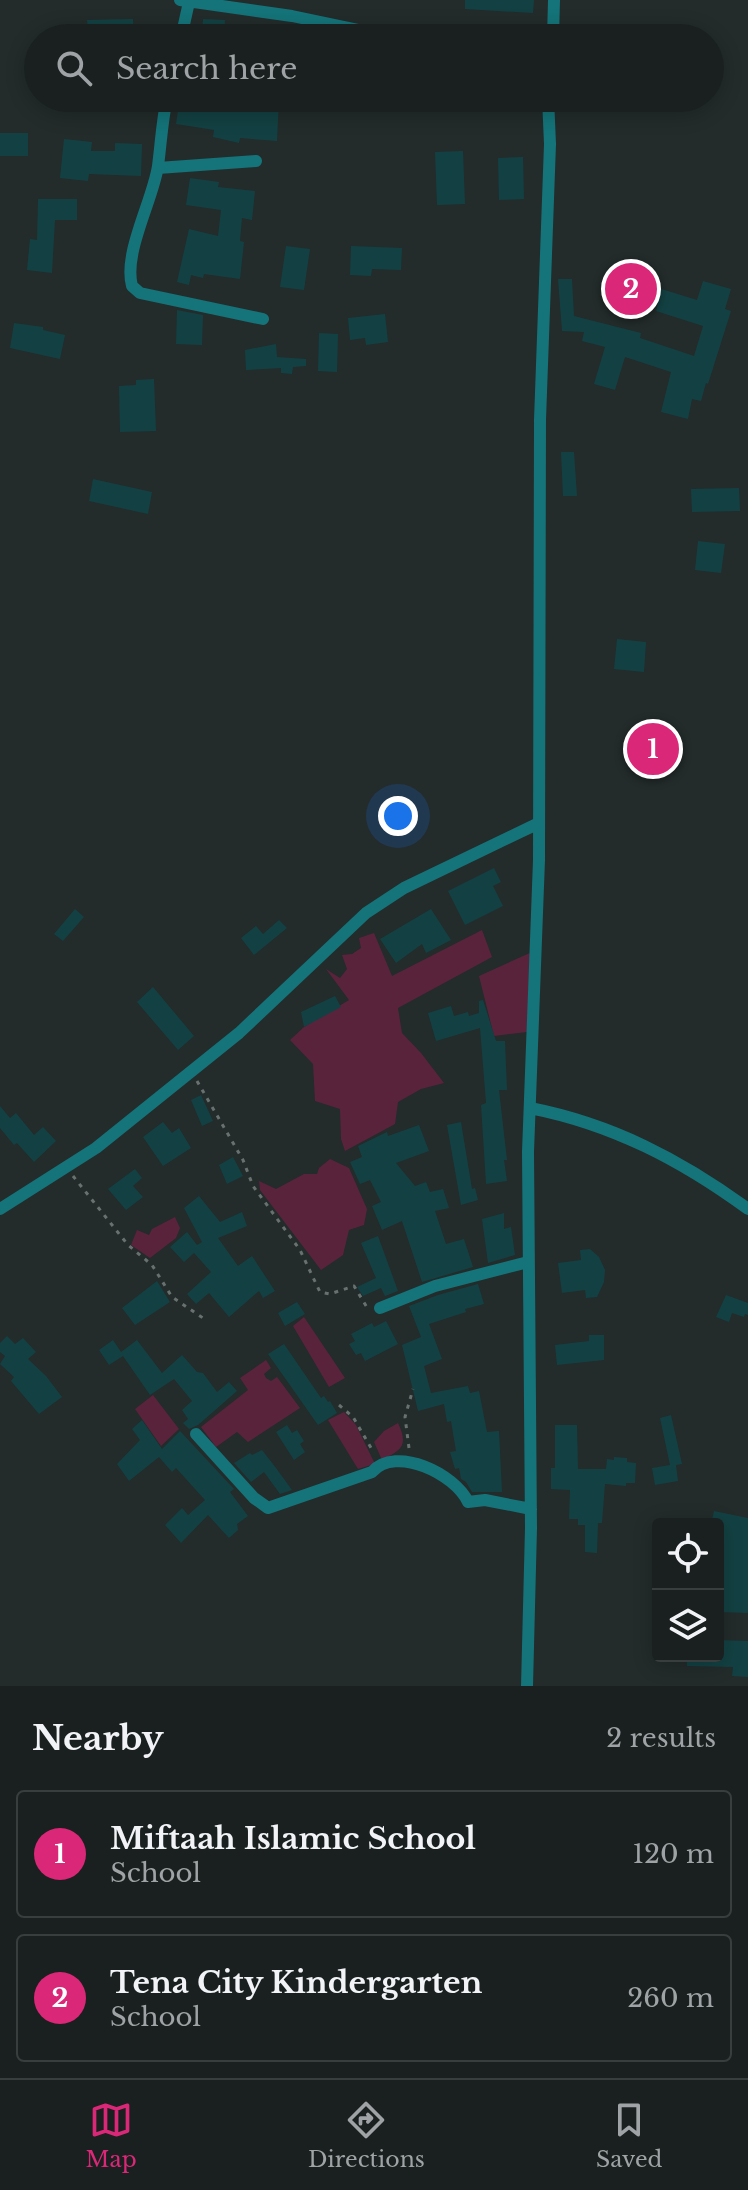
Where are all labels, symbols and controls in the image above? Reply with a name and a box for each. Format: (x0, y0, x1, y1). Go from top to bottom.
search box (24, 24, 724, 112)
icon: search (52, 46, 96, 90)
text: Search here (116, 50, 297, 87)
pin: 2 (605, 259, 657, 319)
pin: 1 (627, 719, 679, 779)
your location (378, 796, 418, 836)
map controls (652, 1518, 724, 1662)
button: locate (652, 1518, 724, 1590)
button: layers (652, 1590, 724, 1662)
text: Nearby (32, 1717, 164, 1759)
text: 2 results (606, 1722, 716, 1754)
text: Miftaah Islamic School (110, 1820, 476, 1857)
text: 1 (54, 1838, 66, 1870)
text: 120 m (632, 1838, 714, 1870)
text: School (110, 1857, 201, 1889)
text: Tena City Kindergarten (110, 1964, 482, 2001)
text: 2 (52, 1982, 68, 2014)
text: 260 m (627, 1982, 714, 2014)
text: School (110, 2001, 201, 2033)
tab: Map (86, 2098, 137, 2173)
tab: Directions (308, 2098, 425, 2173)
tab: Saved (596, 2098, 662, 2173)

